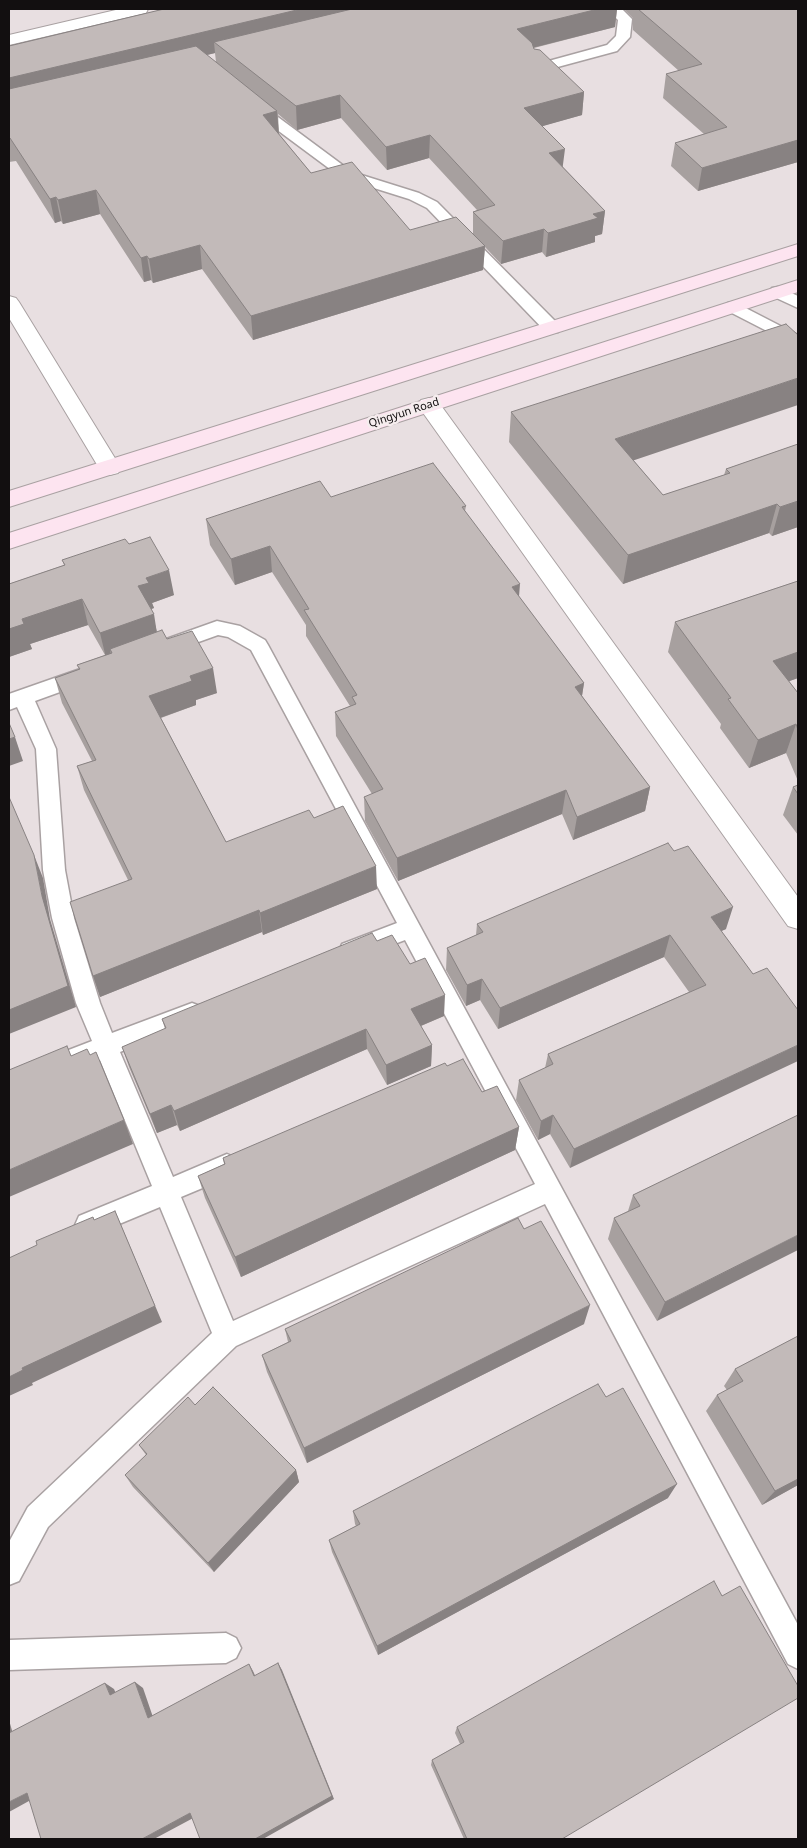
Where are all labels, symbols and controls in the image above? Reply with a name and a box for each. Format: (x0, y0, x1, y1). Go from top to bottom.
street label: Qingyun Road (367, 395, 441, 431)

